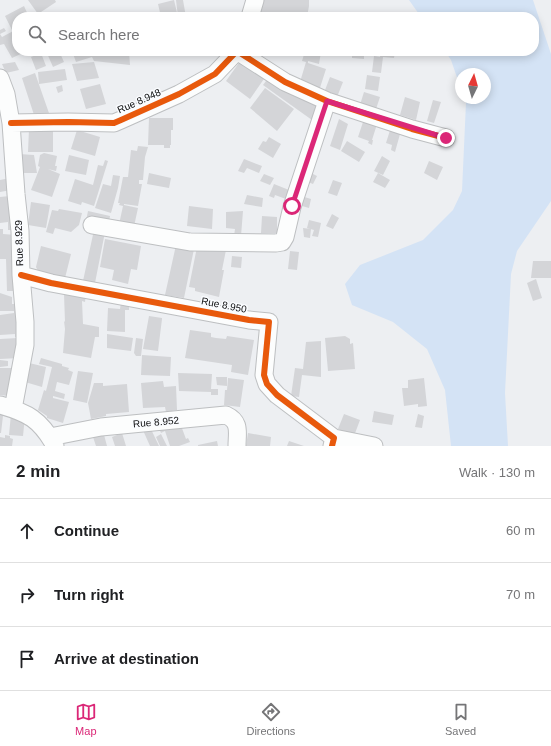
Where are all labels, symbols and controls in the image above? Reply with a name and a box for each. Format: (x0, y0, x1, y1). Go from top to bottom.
search box (12, 12, 539, 56)
icon: search (26, 23, 48, 45)
text: Search here (58, 26, 140, 43)
north arrow (455, 68, 491, 104)
street label: Rue 8.948 (116, 86, 163, 115)
route end (437, 129, 455, 147)
route start (283, 197, 301, 215)
street label: Rue 8.929 (13, 219, 25, 266)
street label: Rue 8.950 (200, 295, 248, 315)
street label: Rue 8.952 (133, 414, 180, 429)
text: 2 min (16, 462, 60, 481)
text: Walk · 130 m (459, 465, 535, 480)
icon: ahead (16, 520, 38, 542)
text: Continue (54, 522, 119, 539)
text: 60 m (506, 523, 535, 538)
icon: right (16, 584, 38, 606)
text: Turn right (54, 586, 124, 603)
text: 70 m (506, 587, 535, 602)
icon: arrive (16, 648, 38, 670)
text: Arrive at destination (54, 650, 199, 667)
tab: Map (75, 701, 97, 737)
tab: Directions (246, 701, 295, 737)
tab: Saved (445, 701, 476, 737)

